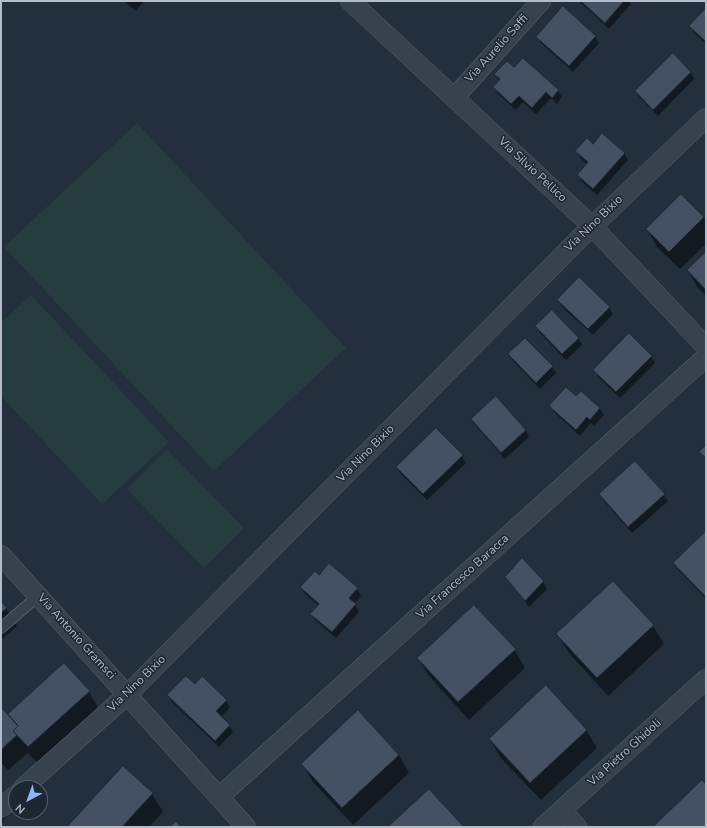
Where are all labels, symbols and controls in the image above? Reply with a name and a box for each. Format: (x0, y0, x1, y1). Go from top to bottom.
street label: Via Aurelio Saffi (463, 12, 531, 86)
street label: Via Silvio Pellico (495, 135, 569, 205)
street label: Via Nino Bixio (562, 193, 626, 255)
street label: Via Nino Bixio (334, 422, 398, 486)
street label: Via Francesco Baracca (414, 532, 512, 622)
street label: Via Antonio Gramsci (34, 591, 118, 683)
street label: Via Nino Bixio (105, 653, 169, 715)
street label: Via Pietro Ghidoli (585, 716, 665, 790)
north arrow (8, 780, 48, 820)
text: N (12, 800, 28, 817)

